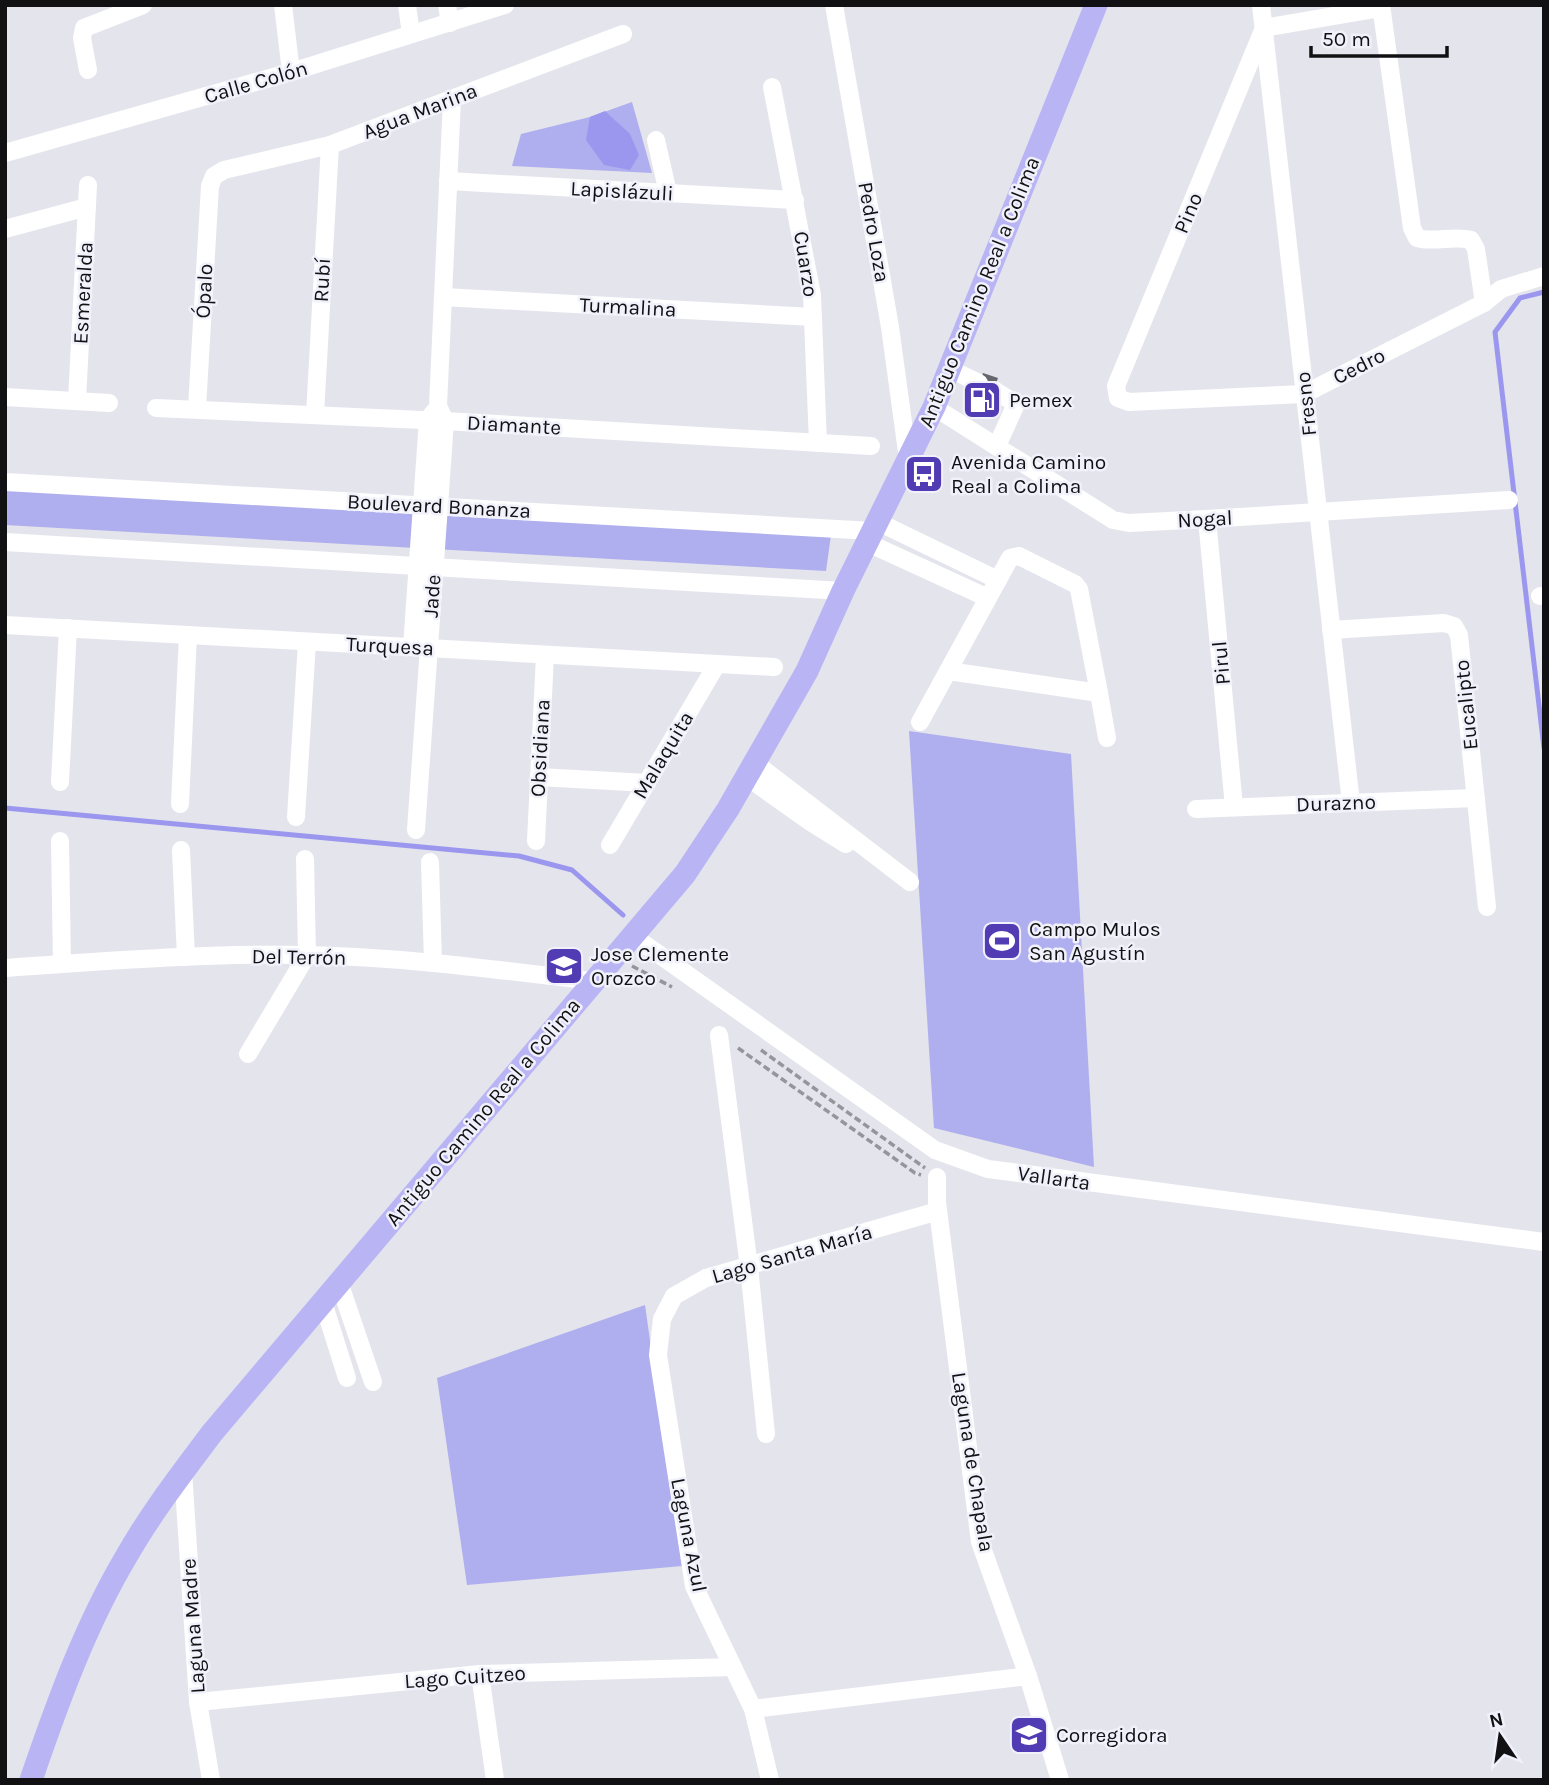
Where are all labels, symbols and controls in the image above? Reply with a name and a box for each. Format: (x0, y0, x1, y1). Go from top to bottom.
scale bar (1311, 14, 1448, 58)
text: 50 m (1322, 27, 1371, 51)
street label: Calle Colón (202, 56, 310, 108)
street label: Agua Marina (359, 78, 481, 144)
street label: Antiguo Camino Real a Colima (914, 153, 1044, 431)
street label: Lapislázuli (570, 176, 674, 206)
street label: Pedro Loza (853, 180, 895, 284)
street label: Pino (1169, 189, 1207, 237)
street label: Cuarzo (789, 229, 823, 299)
street label: Esmeralda (68, 241, 98, 345)
street label: Rubí (309, 257, 335, 303)
street label: Ópalo (191, 263, 217, 319)
street label: Turmalina (579, 292, 677, 322)
street label: Cedro (1329, 343, 1389, 389)
street label: Fresno (1291, 371, 1321, 437)
fuel station icon: Pemex (961, 379, 1003, 421)
place label: Pemex (1009, 388, 1073, 412)
street label: Diamante (466, 411, 562, 439)
place label: Avenida Camino Real a Colima (951, 450, 1106, 498)
bus stop icon: Avenida Camino Real a Colima (903, 453, 945, 495)
street label: Boulevard Bonanza (346, 489, 532, 523)
street label: Nogal (1177, 506, 1233, 532)
street label: Jade (419, 574, 445, 618)
street label: Turquesa (346, 632, 434, 660)
street label: Pirul (1207, 640, 1235, 686)
street label: Eucalipto (1449, 659, 1483, 751)
street label: Obsidiana (525, 699, 555, 797)
street label: Malaquita (628, 707, 698, 803)
street label: Durazno (1296, 790, 1376, 816)
place label: Campo Mulos San Agustín (1029, 917, 1161, 965)
sports icon: Campo Mulos San Agustín (981, 920, 1023, 962)
place label: Jose Clemente Orozco (591, 942, 729, 990)
street label: Del Terrón (252, 944, 346, 970)
school or university icon: Jose Clemente Orozco (543, 945, 585, 987)
street label: Antiguo Camino Real a Colima (381, 993, 585, 1231)
street label: Vallarta (1016, 1161, 1092, 1195)
street label: Lago Santa María (709, 1220, 875, 1288)
street label: Laguna de Chapala (947, 1370, 999, 1554)
street label: Laguna Azul (666, 1476, 712, 1594)
street label: Laguna Madre (176, 1558, 210, 1694)
street label: Lago Cuitzeo (403, 1661, 527, 1693)
north arrow (1465, 1701, 1535, 1771)
text: N (1487, 1708, 1506, 1733)
school or university icon: Corregidora (1008, 1714, 1050, 1756)
place label: Corregidora (1056, 1723, 1168, 1747)

